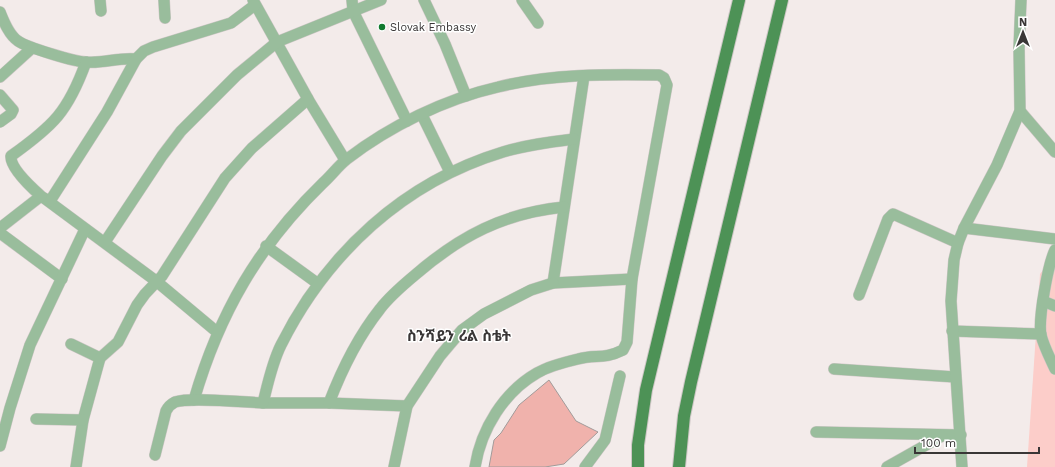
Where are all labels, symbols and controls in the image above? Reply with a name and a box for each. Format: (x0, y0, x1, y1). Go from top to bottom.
north arrow (1003, 12, 1043, 52)
text: N (1019, 16, 1027, 29)
place label: Slovak Embassy (390, 21, 476, 34)
marker: Slovak Embassy (377, 22, 387, 32)
district label: ስንሻይን ሪል ስቴት (407, 327, 512, 345)
scale bar (915, 429, 1039, 455)
text: 100 m (921, 436, 956, 450)

